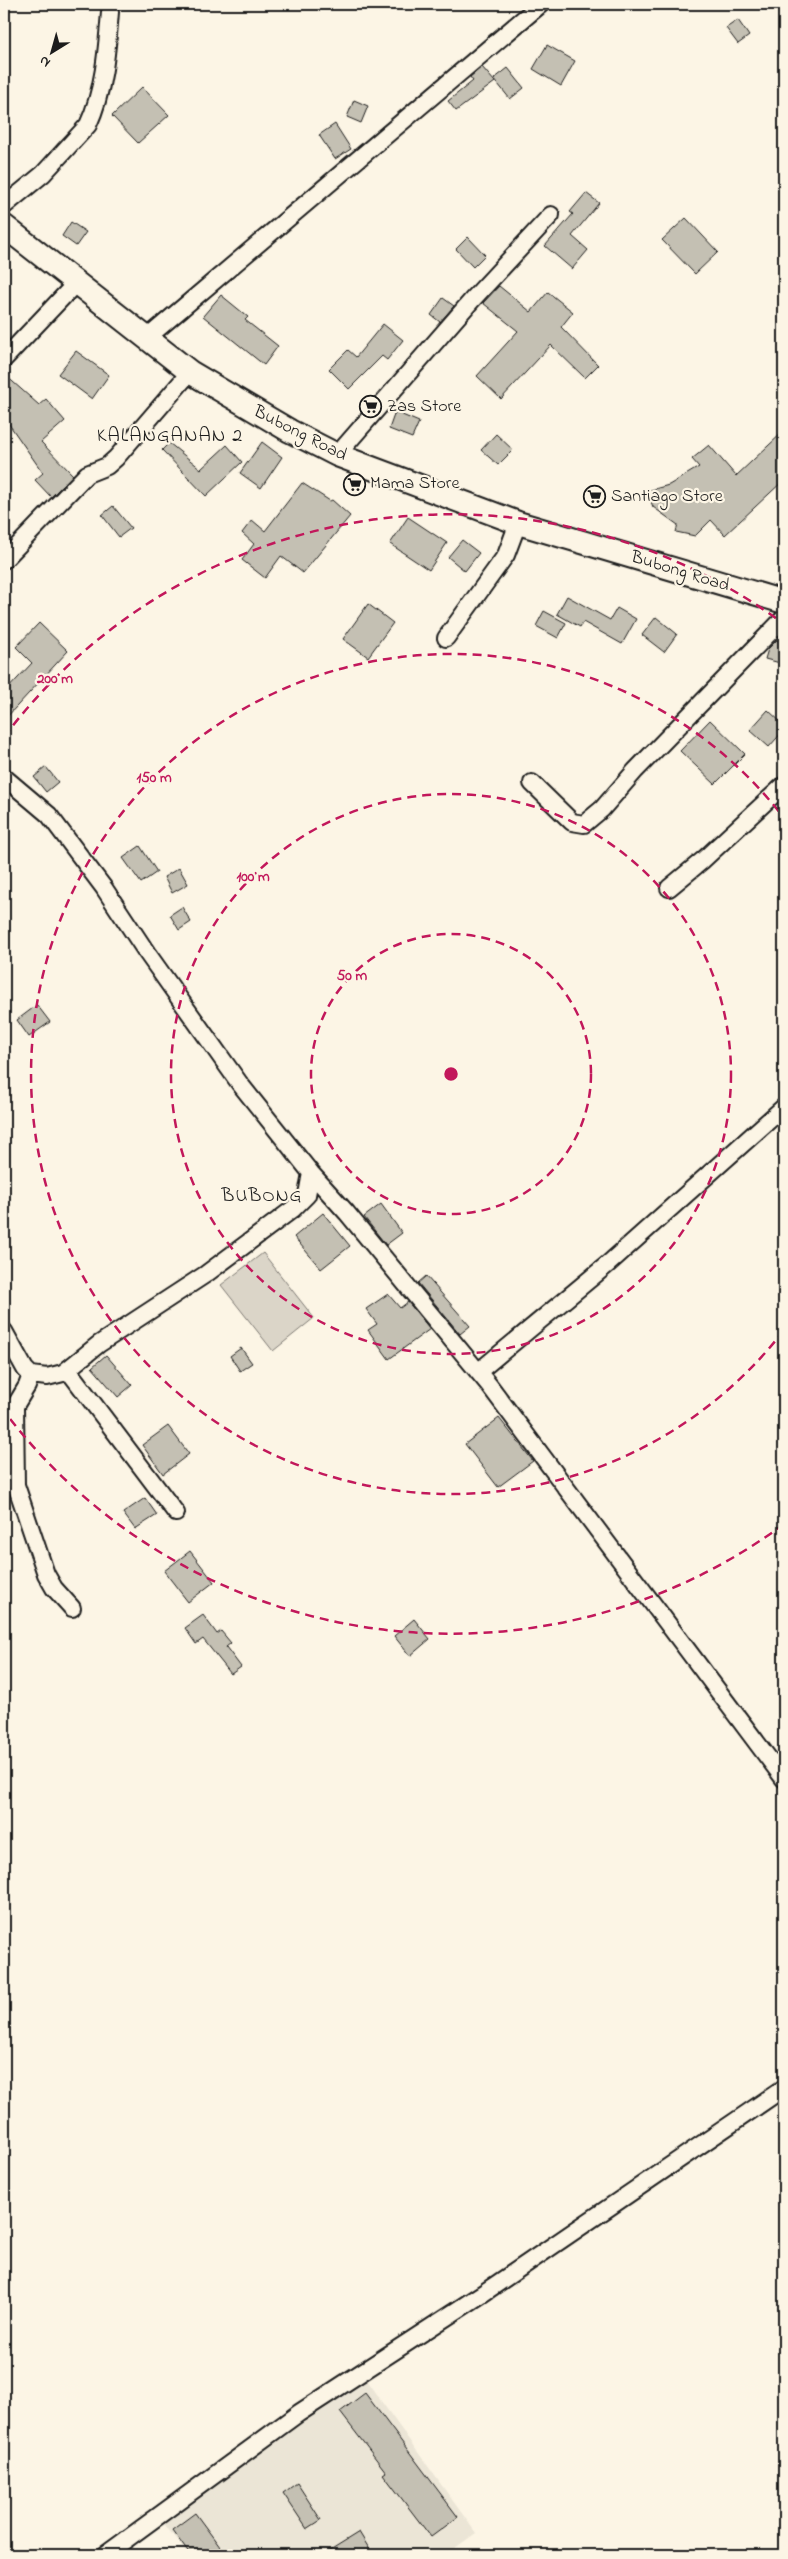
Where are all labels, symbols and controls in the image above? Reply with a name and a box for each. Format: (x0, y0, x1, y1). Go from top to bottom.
north arrow (28, 28, 78, 78)
text: N (35, 50, 55, 72)
place label: Zas Store (387, 394, 462, 420)
supermarket icon: Zas Store (359, 395, 383, 419)
street label: Bubong Road (247, 399, 351, 470)
district label: KALANGANAN 2 (97, 422, 243, 451)
place label: Mama Store (370, 471, 460, 497)
supermarket icon: Mama Store (342, 472, 366, 496)
place label: Santiago Store (611, 484, 724, 511)
supermarket icon: Santiago Store (583, 485, 607, 509)
street label: Bubong Road (626, 544, 732, 600)
text: 200 m (36, 668, 73, 690)
text: 150 m (136, 767, 172, 789)
text: 100 m (236, 866, 270, 888)
text: 50 m (337, 965, 368, 987)
centre of rings (442, 1065, 460, 1083)
district label: BUBONG (221, 1183, 302, 1210)

